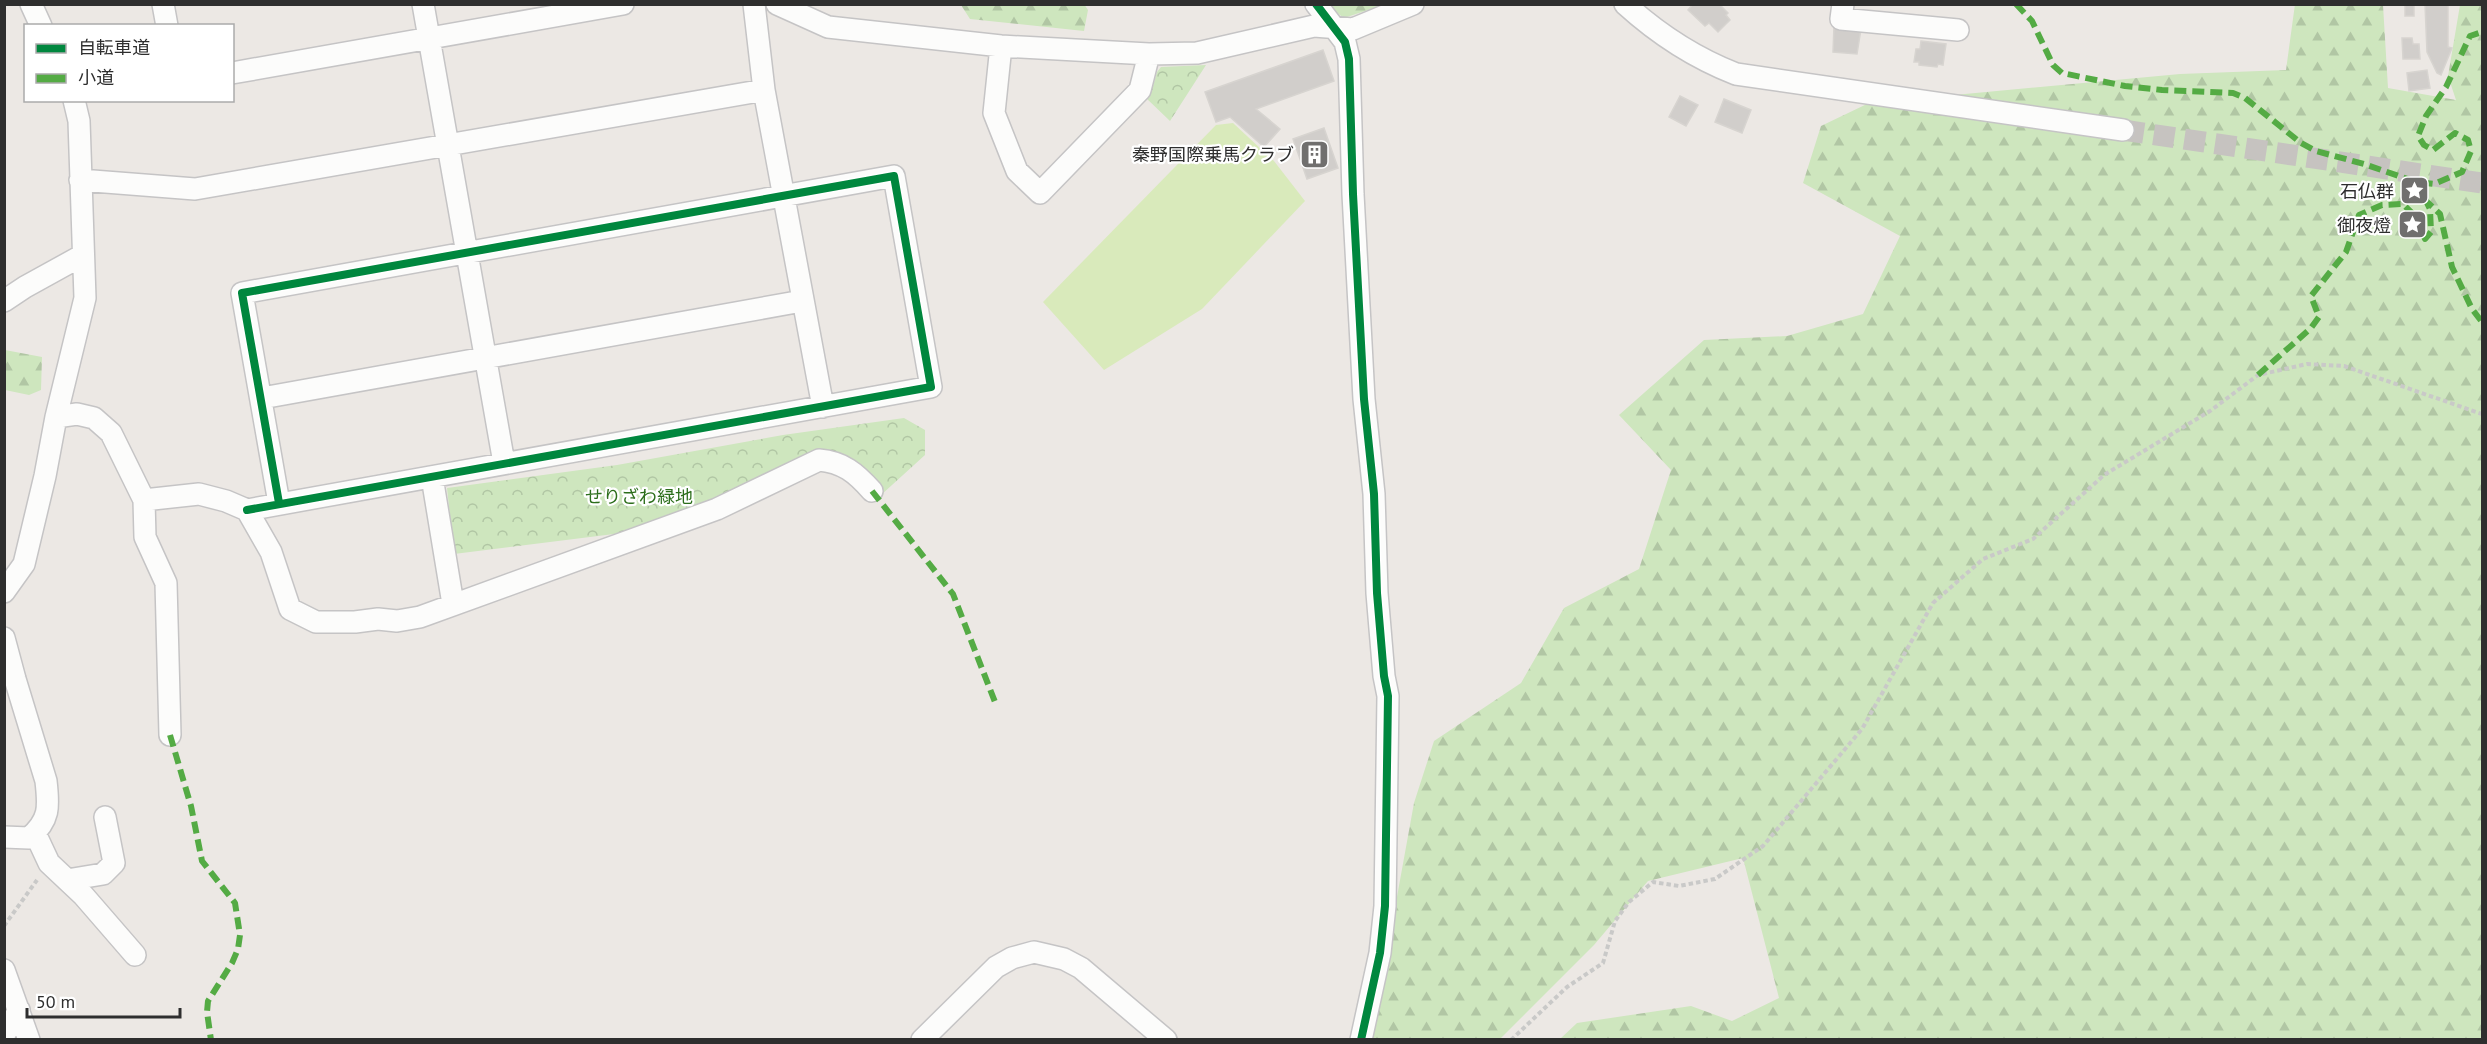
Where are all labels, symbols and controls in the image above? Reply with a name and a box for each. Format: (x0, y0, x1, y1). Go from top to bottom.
legend (24, 24, 234, 102)
text: 自転車道 (78, 36, 150, 59)
text: 小道 (78, 66, 114, 89)
building icon: 秦野国際乗馬クラブ (1299, 138, 1331, 170)
place label: 秦野国際乗馬クラブ (1132, 143, 1294, 166)
place icon: 石仏群 (2399, 175, 2431, 207)
place label: 石仏群 (2340, 180, 2394, 203)
place icon: 御夜燈 (2396, 209, 2428, 241)
place label: 御夜燈 (2337, 214, 2391, 237)
park label: せりざわ緑地 (585, 485, 693, 508)
scale bar (27, 981, 180, 1019)
text: 50 m (36, 990, 75, 1013)

